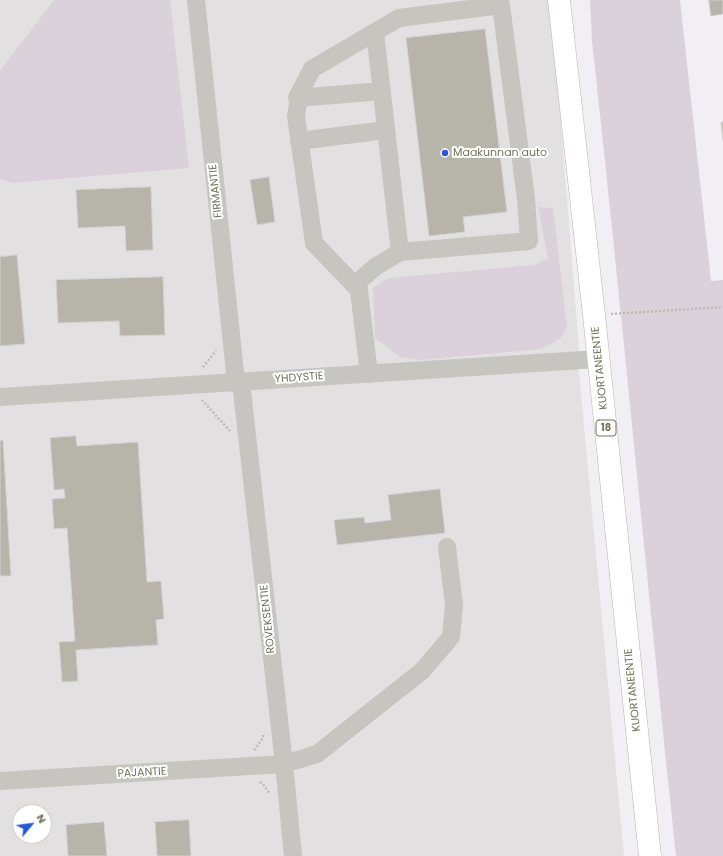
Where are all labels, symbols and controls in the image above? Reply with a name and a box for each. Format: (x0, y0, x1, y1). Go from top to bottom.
place label: Maakunnan auto (453, 146, 547, 160)
marker: Maakunnan auto (440, 148, 450, 158)
street label: FIRMANTIE (207, 164, 225, 218)
street label: KUORTANEENTIE (589, 326, 611, 410)
street label: YHDYSTIE (274, 370, 324, 386)
road number: 18 (596, 420, 616, 436)
street label: ROVEKSENTIE (258, 584, 278, 654)
street label: KUORTANEENTIE (622, 648, 644, 732)
street label: PAJANTIE (117, 765, 167, 781)
north arrow (12, 804, 52, 844)
text: N (33, 811, 51, 826)

